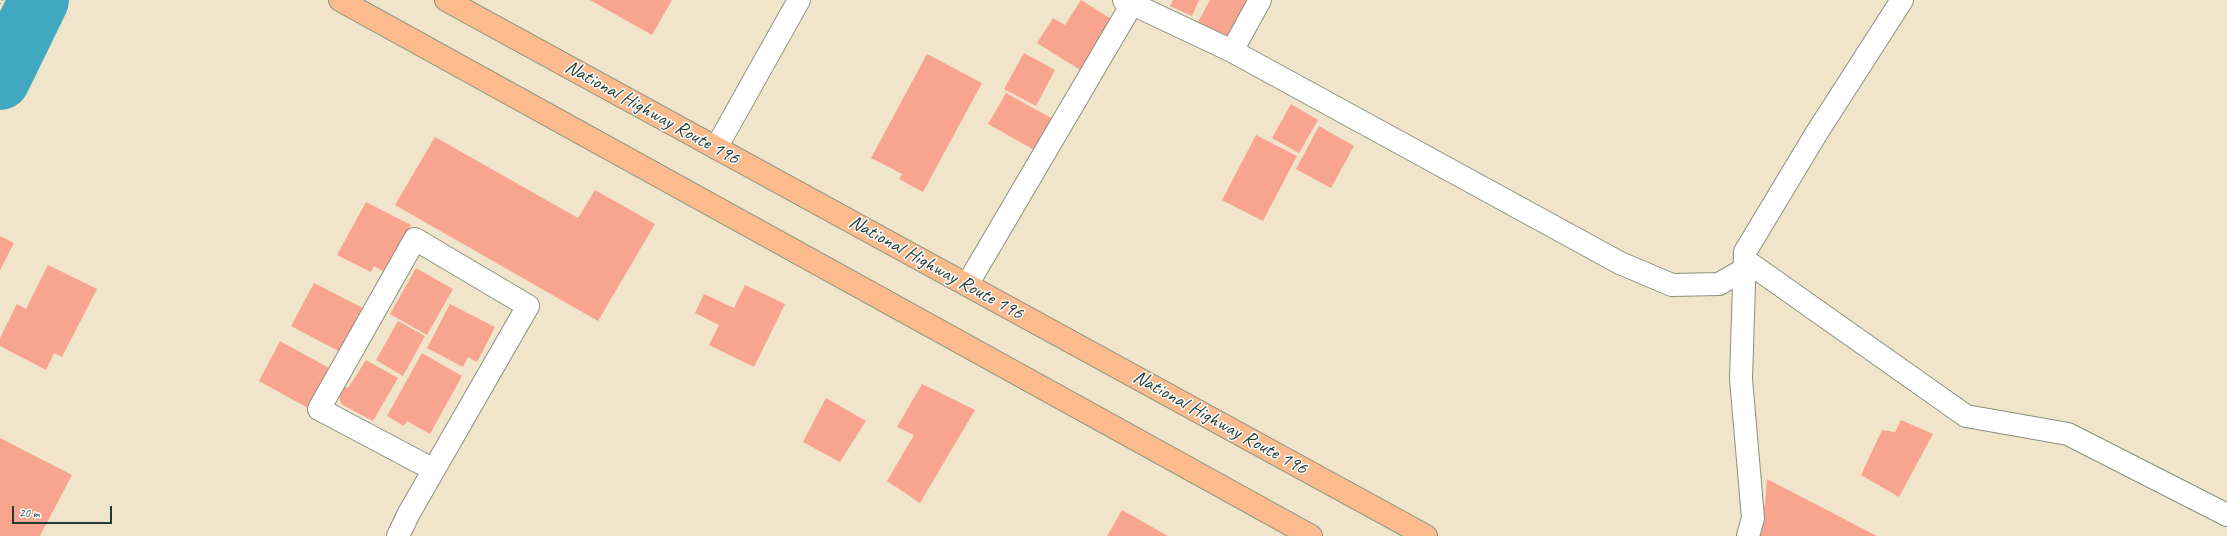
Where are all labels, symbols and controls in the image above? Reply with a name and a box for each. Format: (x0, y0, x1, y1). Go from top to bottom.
street label: National Highway Route 196 (561, 55, 743, 171)
street label: National Highway Route 196 (845, 210, 1027, 326)
street label: National Highway Route 196 (1129, 365, 1311, 481)
scale bar (14, 498, 114, 524)
text: 20 m (19, 505, 39, 521)

